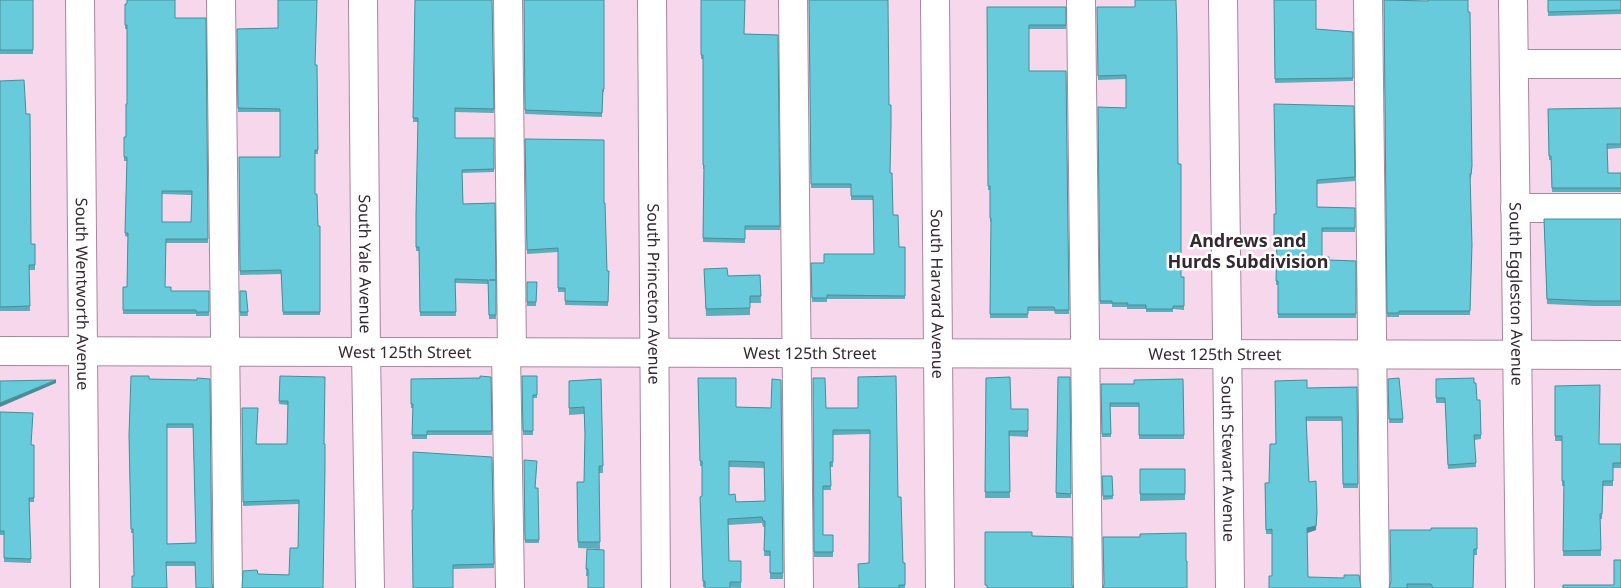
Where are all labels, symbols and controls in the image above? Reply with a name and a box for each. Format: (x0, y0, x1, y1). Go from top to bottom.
street label: South Yale Avenue (354, 194, 377, 334)
street label: South Wentworth Avenue (71, 198, 94, 390)
street label: South Eggleston Avenue (1504, 202, 1529, 386)
street label: South Princeton Avenue (642, 203, 666, 385)
street label: South Harvard Avenue (926, 209, 949, 379)
district label: Andrews and Hurds Subdivision (1167, 228, 1329, 273)
street label: West 125th Street (338, 341, 472, 363)
street label: West 125th Street (743, 342, 877, 364)
street label: West 125th Street (1148, 343, 1282, 365)
street label: South Stewart Avenue (1216, 376, 1240, 542)

